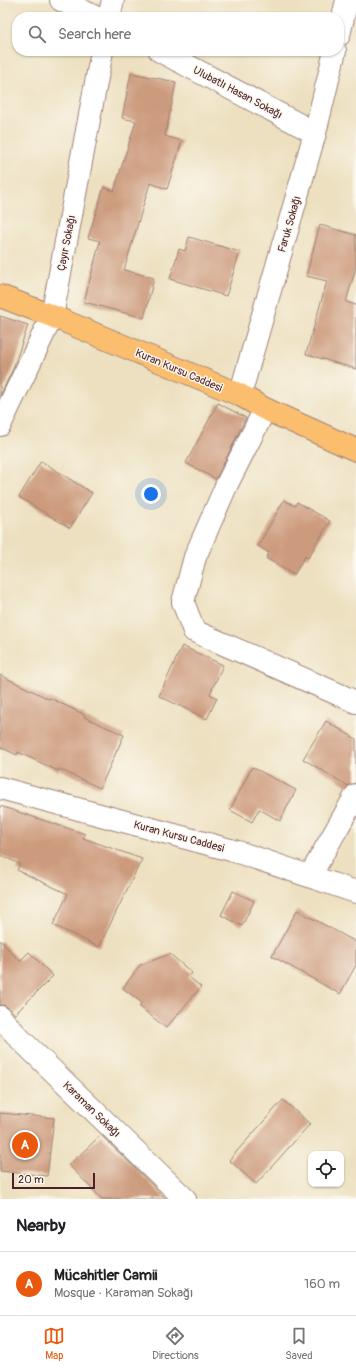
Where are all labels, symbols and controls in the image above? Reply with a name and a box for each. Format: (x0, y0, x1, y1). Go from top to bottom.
search box (12, 12, 344, 56)
icon: search (26, 23, 48, 45)
text: Search here (58, 25, 131, 44)
street label: Ulubatlı Hasan Sokağı (191, 63, 285, 121)
street label: Faruk Sokağı (275, 194, 304, 254)
street label: Çayır Sokağı (55, 214, 78, 272)
street label: Kuran Kursu Caddesi (133, 346, 224, 395)
your location (141, 484, 161, 504)
street label: Kuran Kursu Caddesi (132, 818, 226, 855)
street label: Karaman Sokağı (60, 1079, 123, 1140)
pin: A (12, 1130, 38, 1160)
map controls (308, 1151, 344, 1187)
button: locate (308, 1151, 344, 1187)
scale bar (12, 1171, 95, 1190)
text: 20 m (18, 1173, 44, 1186)
text: Nearby (16, 1215, 65, 1236)
text: Mücahitler Camii (54, 1266, 158, 1285)
text: A (25, 1276, 33, 1292)
text: 160 m (304, 1276, 340, 1292)
text: Mosque · Karaman Sokağı (54, 1285, 193, 1301)
tab: Map (43, 1325, 65, 1362)
tab: Directions (152, 1325, 199, 1362)
tab: Saved (285, 1325, 313, 1362)

